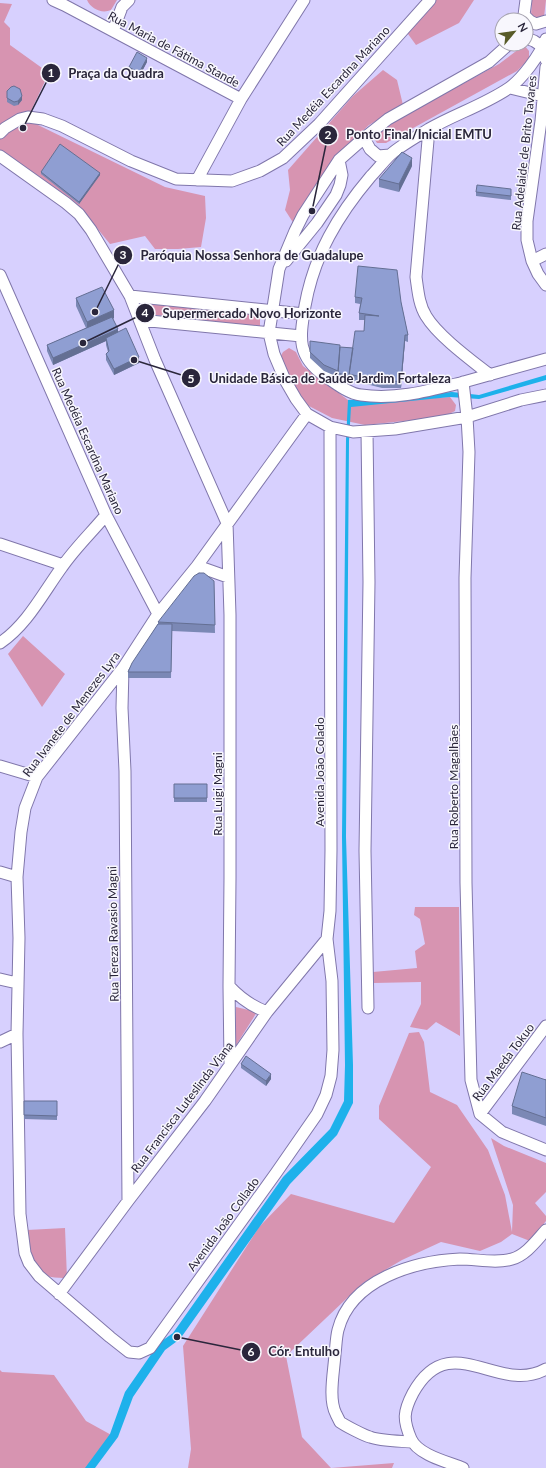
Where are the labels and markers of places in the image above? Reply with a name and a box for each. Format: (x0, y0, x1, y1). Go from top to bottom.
callout: Praça da Quadra (41, 61, 172, 86)
callout: Ponto Final/Inicial EMTU (318, 122, 500, 147)
callout: Paróquia Nossa Senhora de Guadalupe (113, 243, 372, 268)
callout: Supermercado Novo Horizonte (135, 301, 350, 326)
callout: Unidade Básica de Saúde Jardim Fortaleza (181, 366, 459, 391)
callout: Cór. Entulho (241, 1339, 348, 1364)

